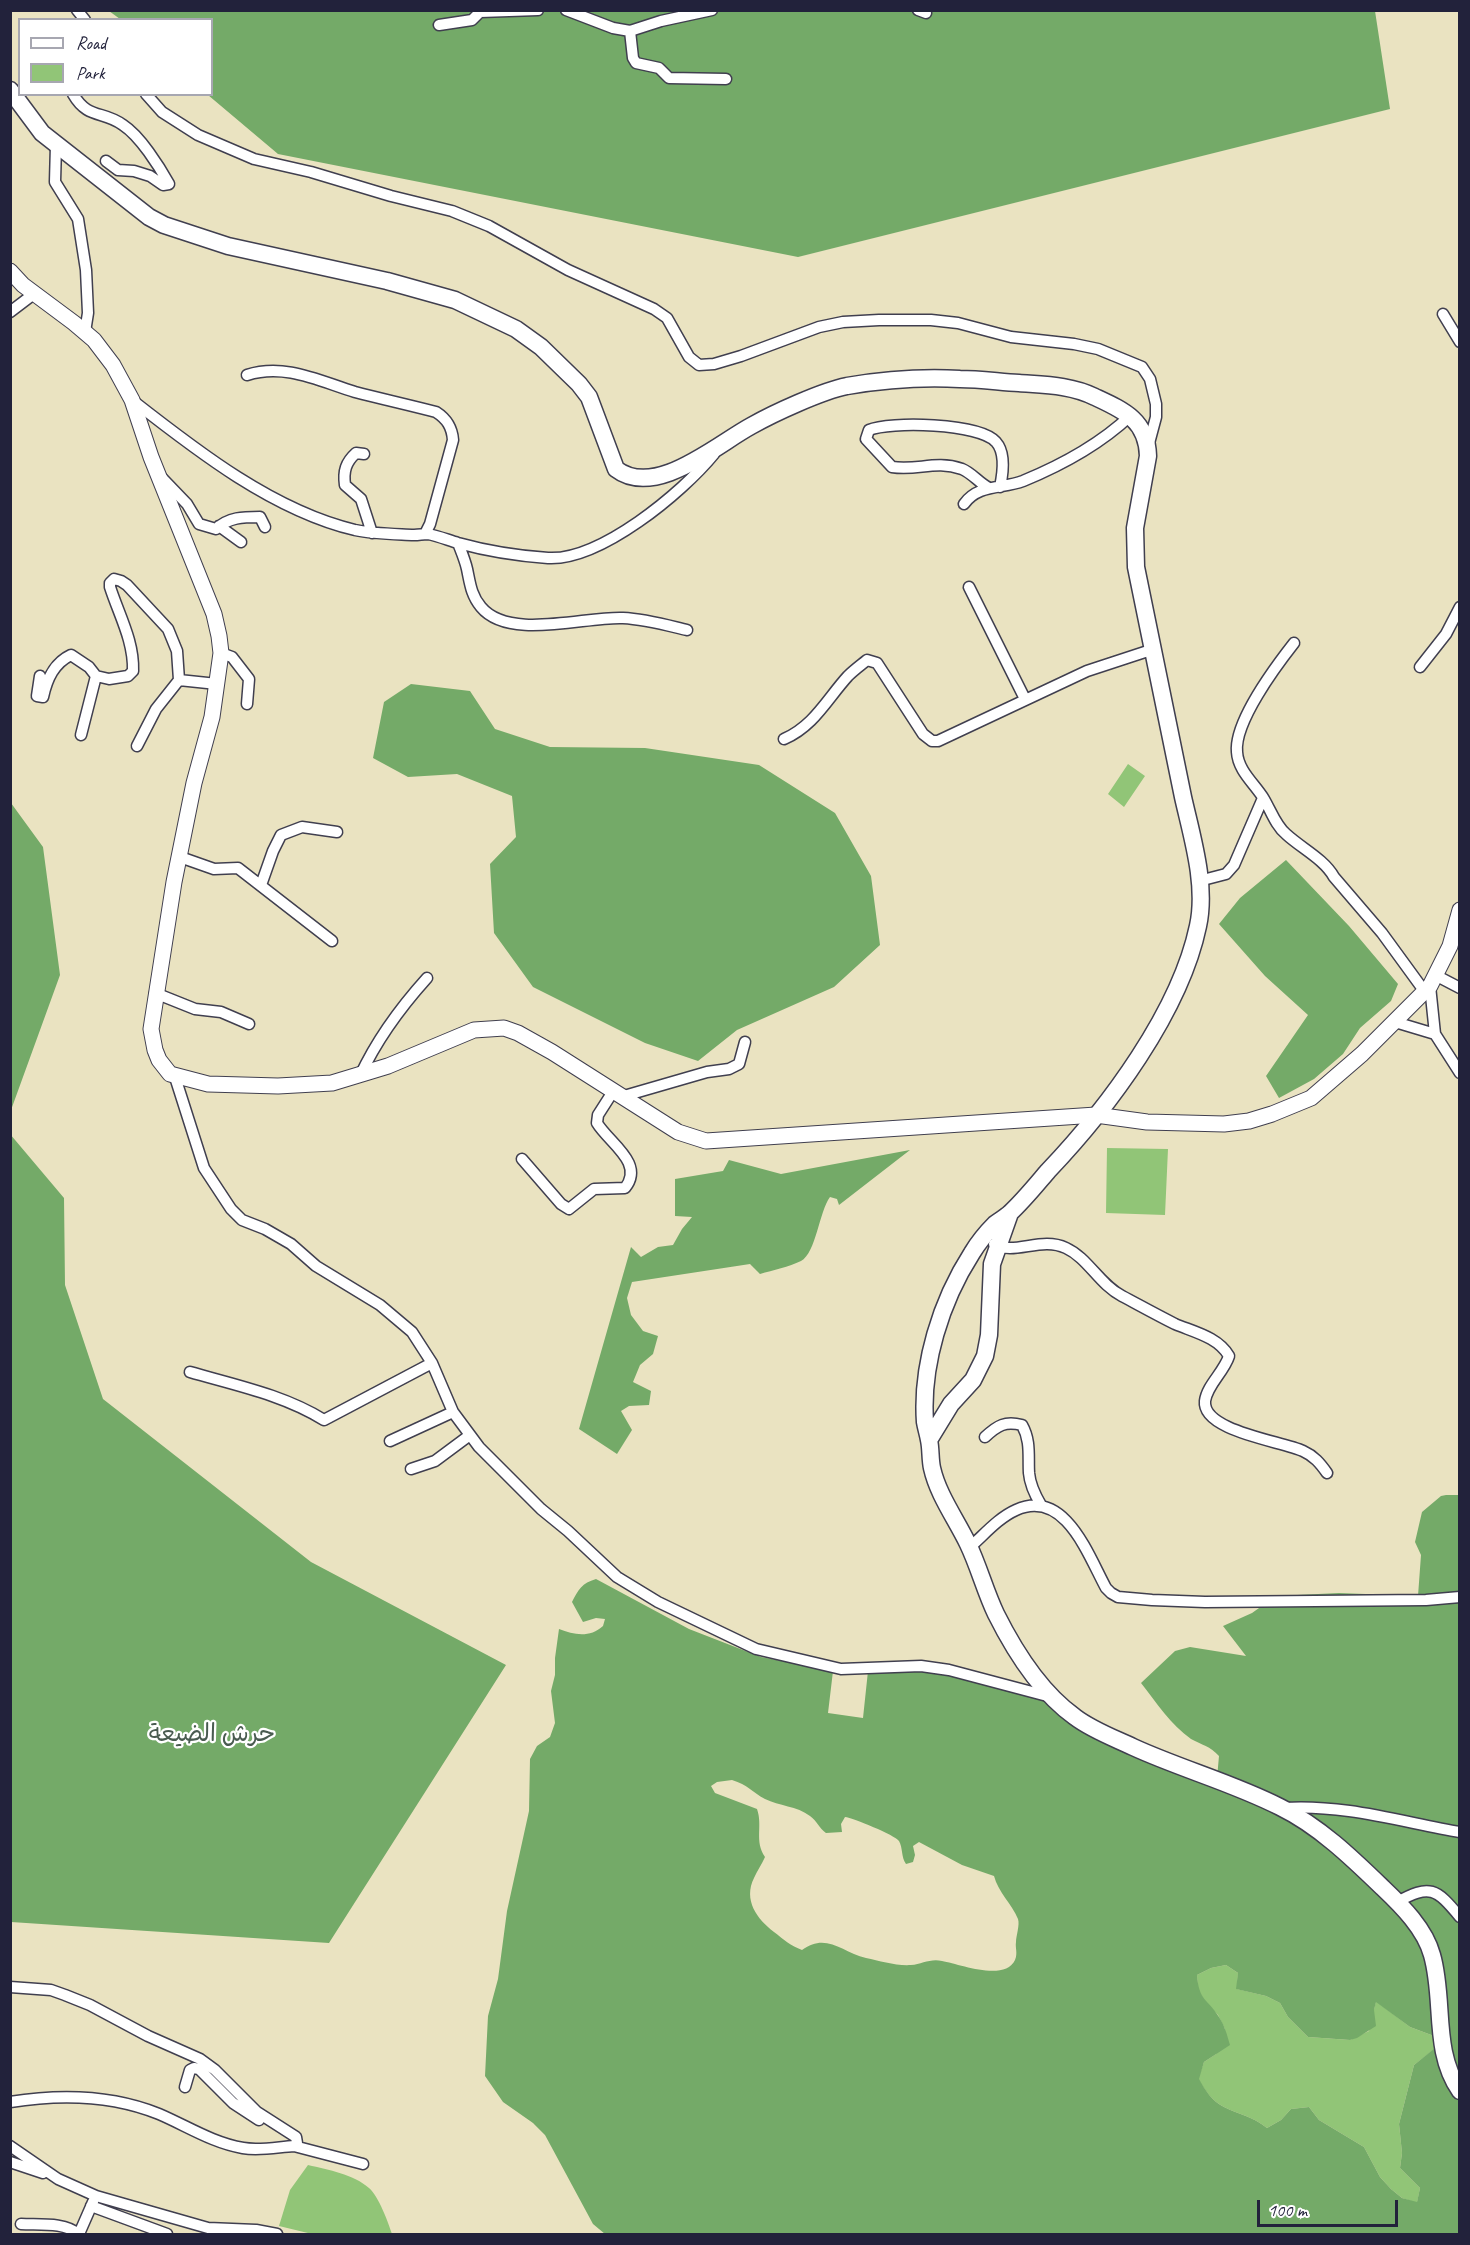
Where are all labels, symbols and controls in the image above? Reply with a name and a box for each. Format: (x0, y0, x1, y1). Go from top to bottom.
legend (18, 18, 213, 96)
text: Road (76, 32, 106, 54)
text: Park (76, 62, 105, 84)
park label: حرش الضيعة (149, 1721, 275, 1749)
scale bar (1260, 2188, 1401, 2226)
text: 100 m (1268, 2199, 1307, 2221)

